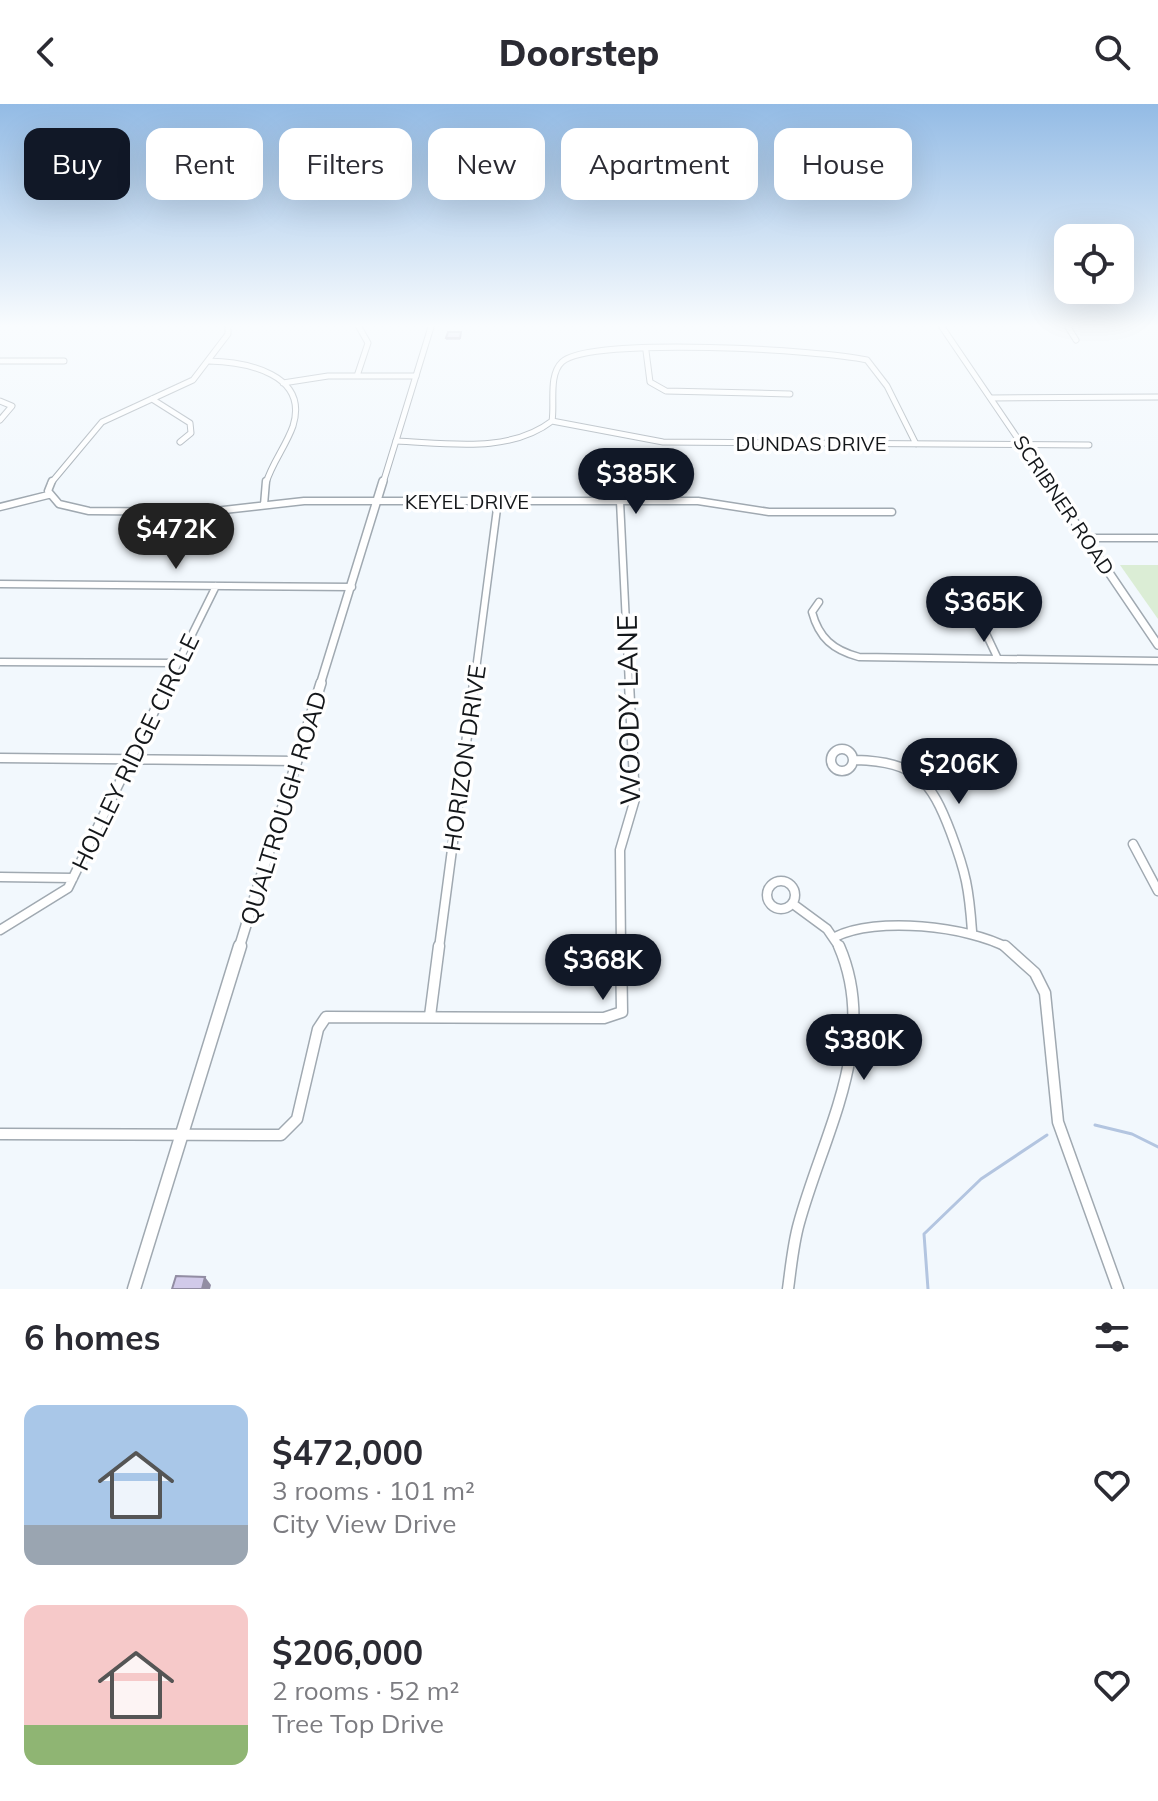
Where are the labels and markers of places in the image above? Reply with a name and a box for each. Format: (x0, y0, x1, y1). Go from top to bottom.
pin: $385K (580, 448, 692, 516)
pin: $472K (120, 503, 232, 571)
pin: $365K (928, 576, 1040, 644)
pin: $206K (903, 738, 1015, 806)
pin: $368K (547, 934, 659, 1002)
pin: $380K (808, 1014, 920, 1082)

